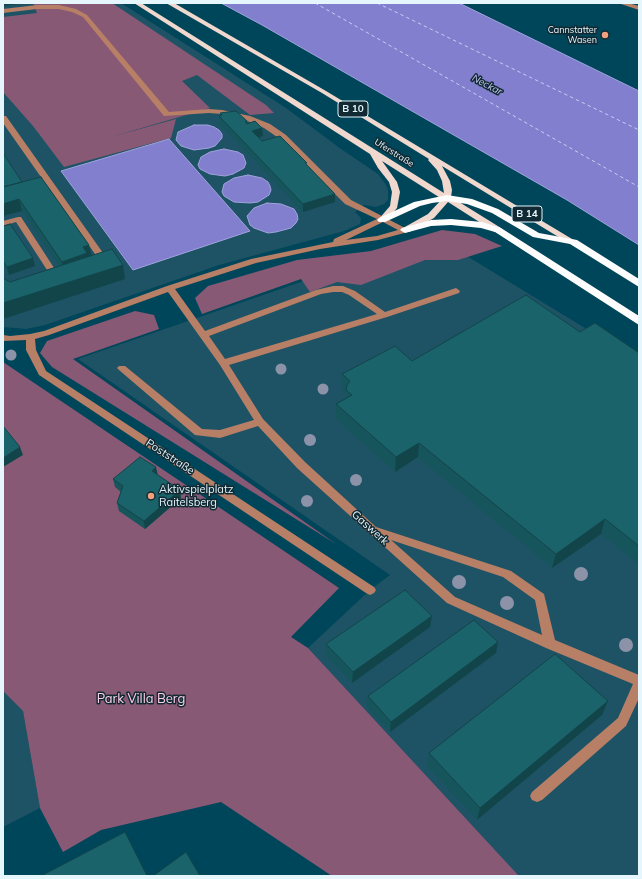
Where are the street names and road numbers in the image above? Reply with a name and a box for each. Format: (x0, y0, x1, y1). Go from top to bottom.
road number: B 10 (338, 101, 368, 117)
street label: Uferstraße (372, 137, 416, 169)
road number: B 14 (512, 206, 542, 222)
street label: Poststraße (143, 436, 197, 478)
street label: Gaswerk (349, 508, 391, 548)

